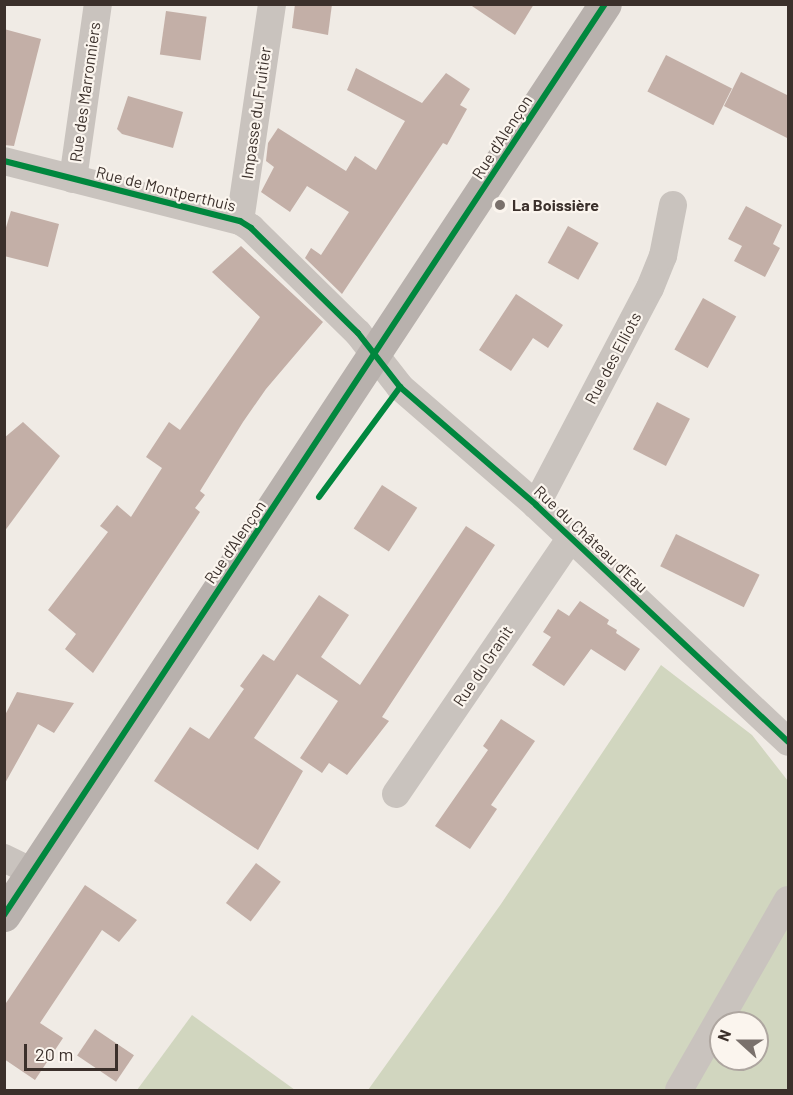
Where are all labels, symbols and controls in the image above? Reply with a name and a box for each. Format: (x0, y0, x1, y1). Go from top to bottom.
street label: Rue des Marronniers (66, 21, 104, 163)
street label: Impasse du Fruitier (237, 46, 275, 180)
street label: Rue d'Alençon (468, 92, 536, 182)
street label: Rue de Montperthuis (94, 162, 238, 216)
place label: La Boissière (512, 195, 599, 215)
marker: La Boissière (493, 198, 507, 212)
street label: Rue des Elliots (581, 309, 645, 407)
street label: Rue du Château d'Eau (530, 481, 652, 597)
street label: Rue d'Alençon (200, 497, 270, 587)
street label: Rue du Granit (449, 622, 517, 710)
north arrow (709, 1011, 769, 1071)
text: N (713, 1027, 734, 1043)
scale bar (27, 1032, 122, 1070)
text: 20 m (35, 1043, 73, 1065)

